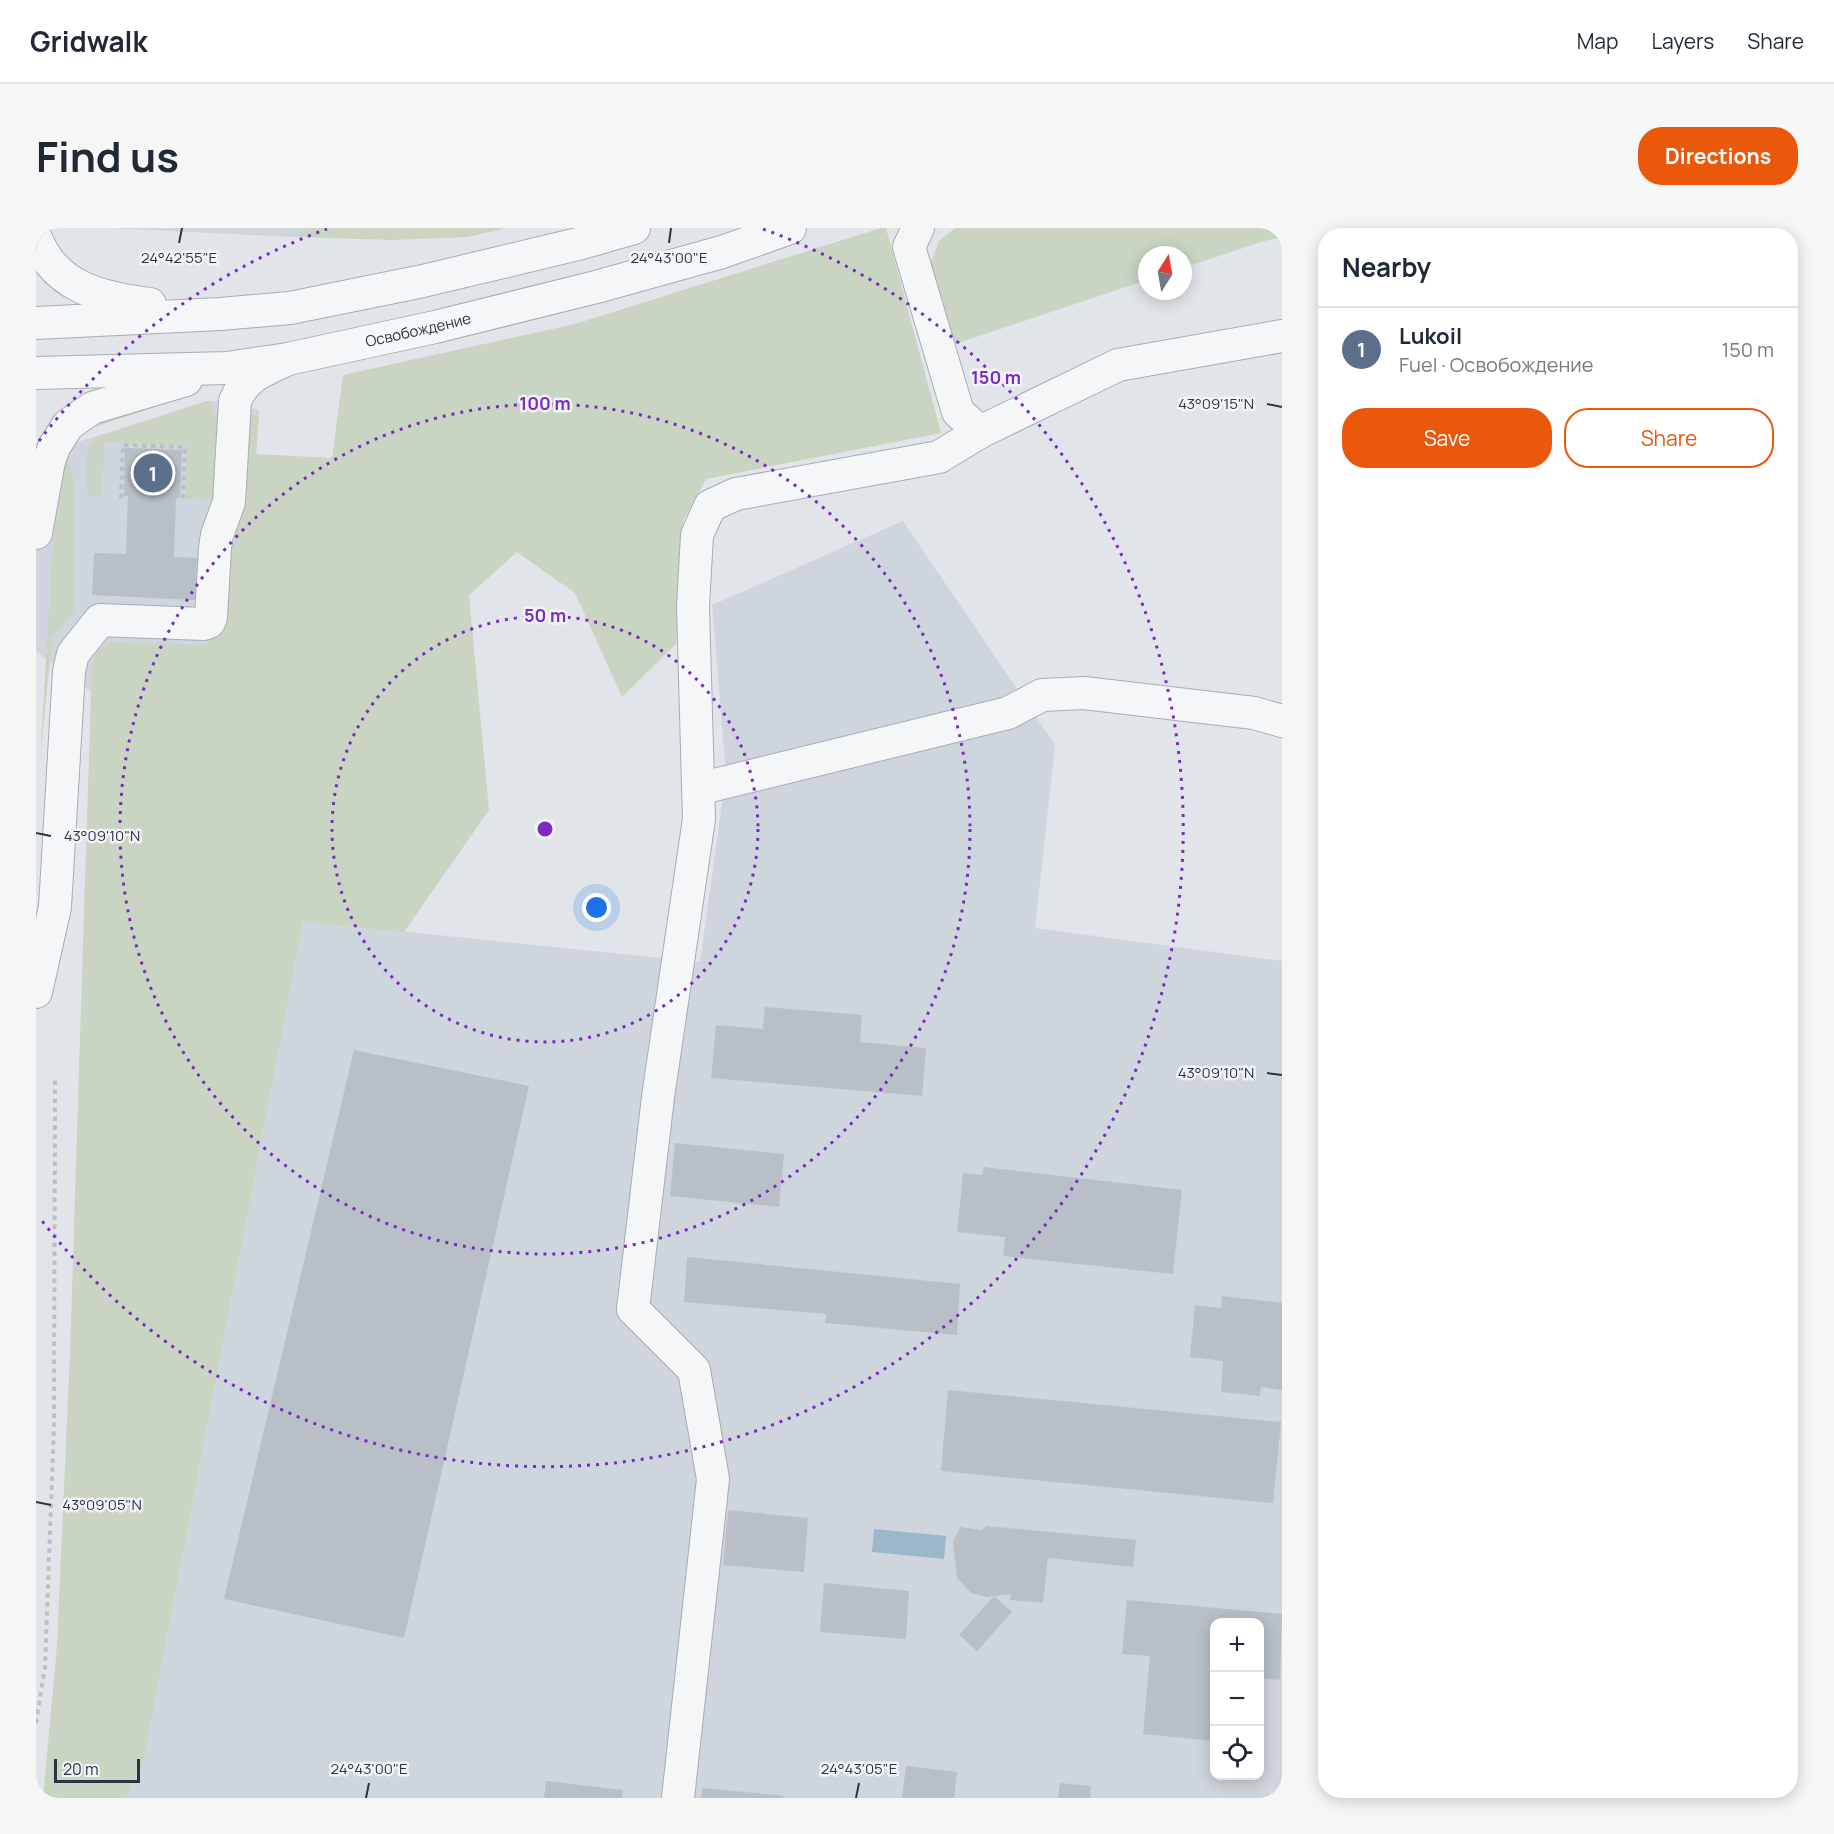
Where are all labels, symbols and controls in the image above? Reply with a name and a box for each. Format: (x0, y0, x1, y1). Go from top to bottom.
text: Gridwalk (30, 22, 147, 60)
text: Map (1577, 27, 1618, 55)
text: Layers (1651, 27, 1714, 55)
text: Share (1747, 27, 1804, 55)
text: Find us (36, 127, 179, 185)
button: Directions (1638, 127, 1798, 185)
north arrow (1138, 246, 1192, 300)
text: 24°42'55"E (141, 247, 217, 268)
text: 24°43'00"E (631, 247, 707, 268)
text: Nearby (1342, 249, 1431, 285)
street label: Освобождение (363, 307, 473, 352)
text: Lukoil (1399, 321, 1462, 351)
text: 1 (1357, 336, 1366, 363)
text: 150 m (1721, 336, 1774, 363)
text: Fuel · Освобождение (1399, 351, 1593, 378)
text: 150 m (971, 365, 1021, 389)
text: 100 m (519, 391, 571, 415)
text: 43°09'15"N (1178, 393, 1254, 414)
button: Save (1342, 408, 1552, 468)
button: Share (1564, 408, 1774, 468)
pin: 1 (134, 450, 172, 496)
text: 50 m (524, 603, 566, 627)
centre of rings (535, 819, 555, 839)
text: 43°09'10"N (64, 825, 140, 846)
your location (582, 893, 611, 922)
text: 43°09'10"N (1178, 1062, 1254, 1083)
text: 43°09'05"N (62, 1494, 142, 1515)
map controls (1210, 1618, 1264, 1780)
button: + (1210, 1618, 1264, 1672)
button: − (1210, 1672, 1264, 1726)
button: locate (1210, 1726, 1264, 1780)
scale bar (54, 1756, 140, 1784)
text: 20 m (63, 1758, 99, 1780)
text: 24°43'00"E (331, 1758, 407, 1779)
text: 24°43'05"E (821, 1758, 897, 1779)

